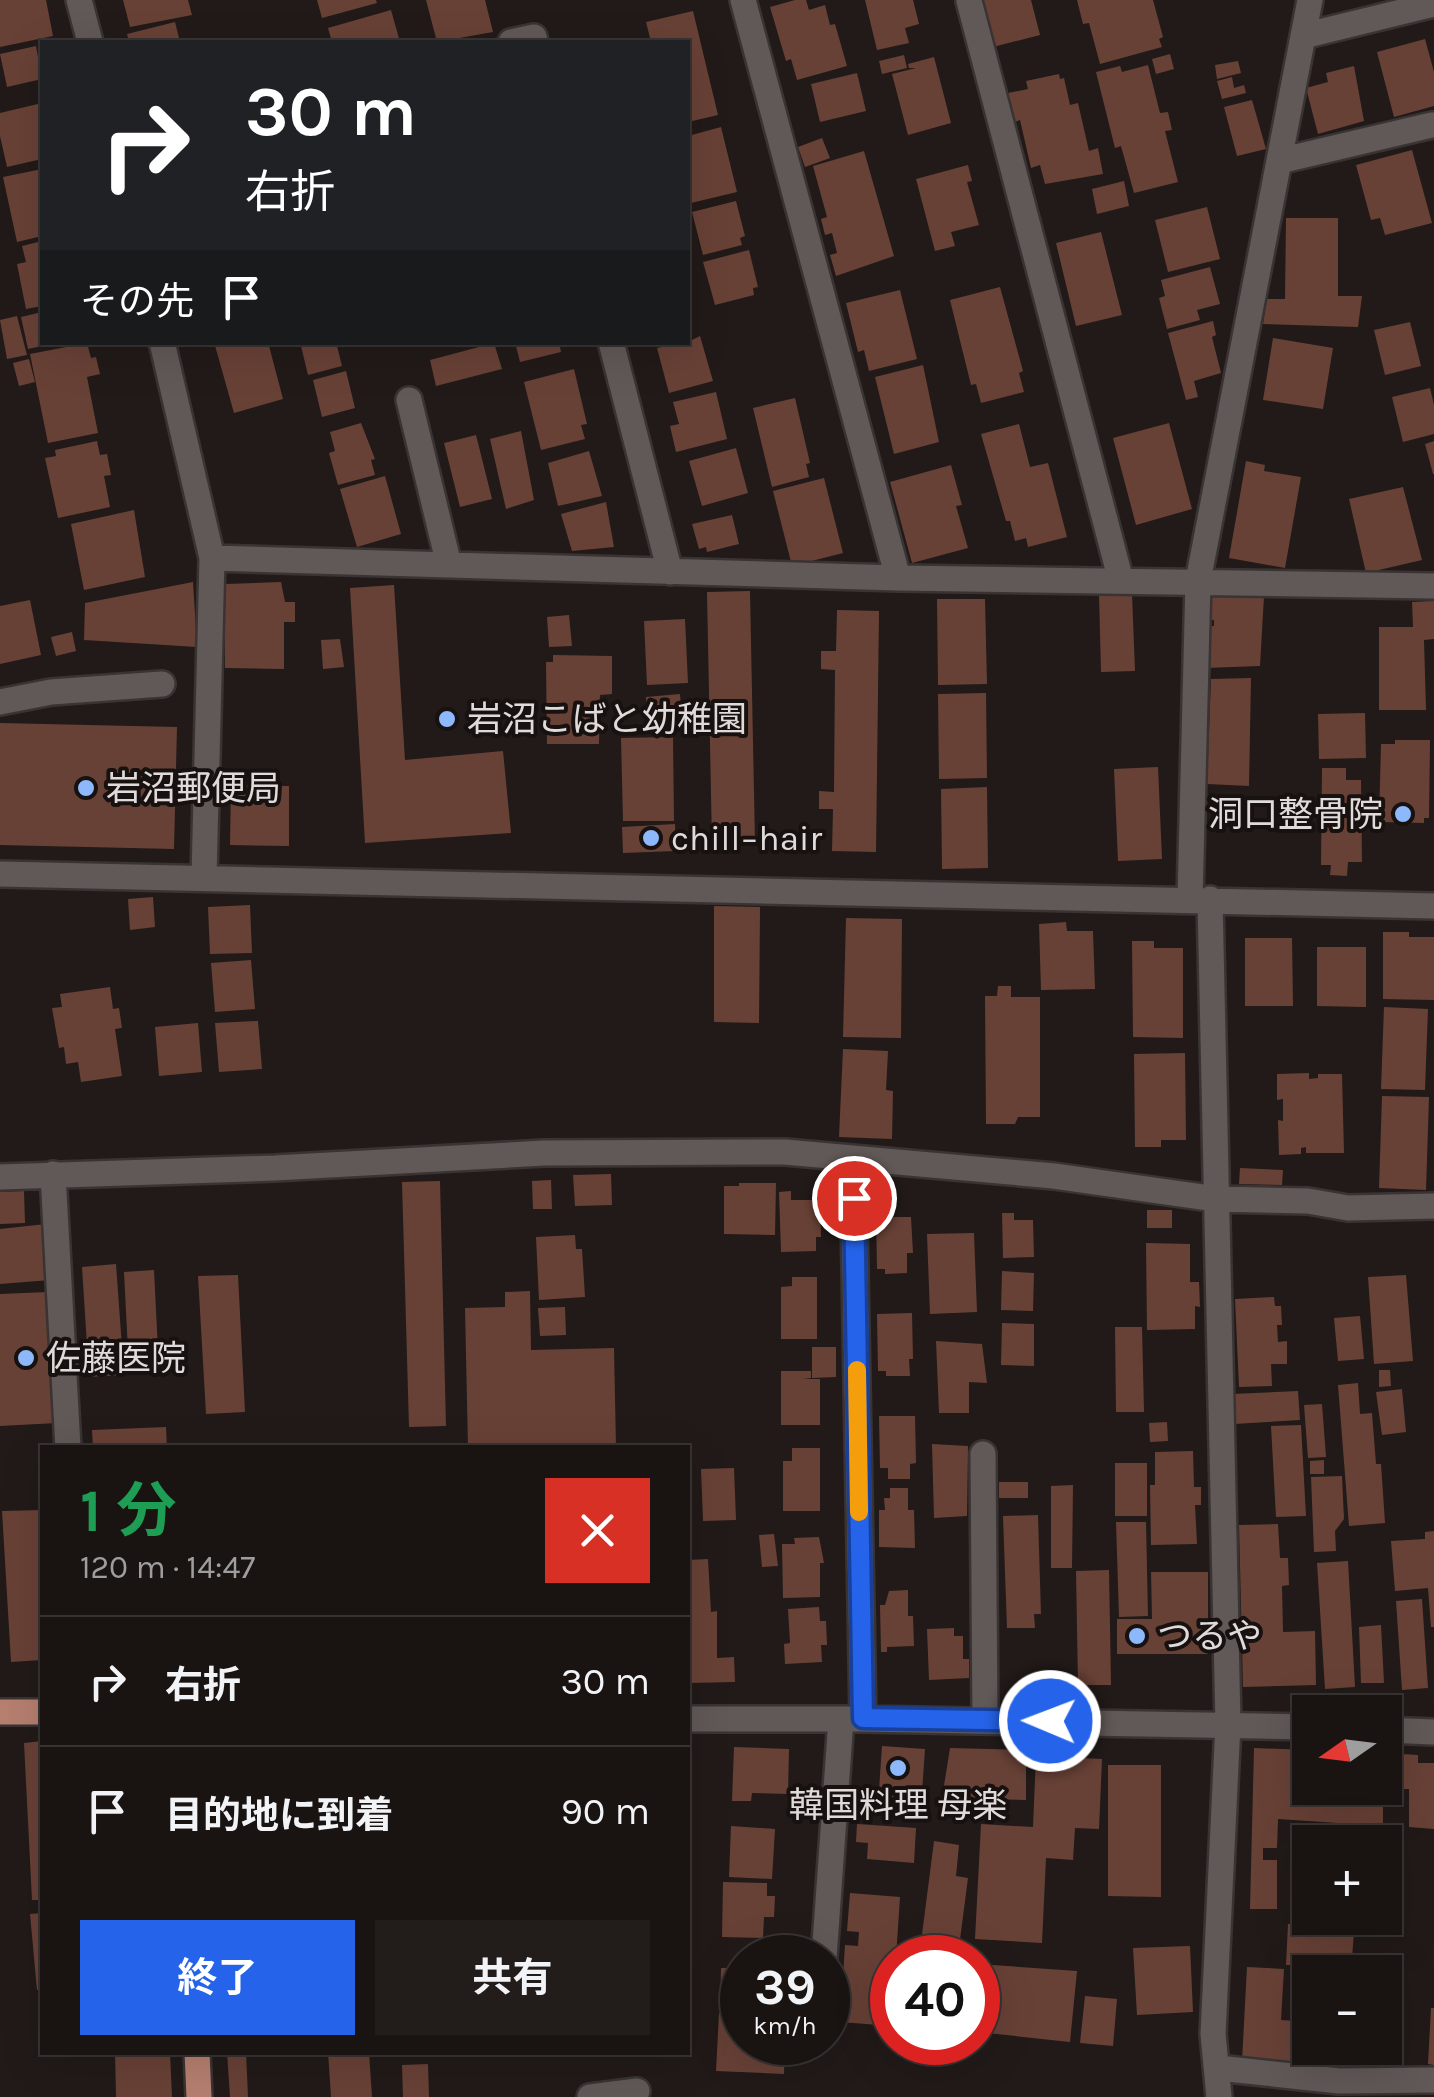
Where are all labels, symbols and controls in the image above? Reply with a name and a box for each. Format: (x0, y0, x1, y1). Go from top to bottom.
text: 30 m (245, 71, 417, 153)
icon: right (80, 80, 210, 210)
text: 右折 (245, 166, 335, 218)
icon: arrive (214, 270, 269, 325)
text: その先 (80, 279, 194, 324)
place label: 岩沼こばと幼稚園 (467, 699, 747, 740)
marker: 岩沼こばと幼稚園 (436, 708, 458, 730)
place label: 岩沼郵便局 (106, 768, 281, 809)
marker: 岩沼郵便局 (75, 777, 97, 799)
place label: 洞口整骨院 (1208, 794, 1383, 835)
marker: 洞口整骨院 (1392, 803, 1414, 825)
place label: chill−hair (671, 818, 822, 859)
marker: chill−hair (640, 827, 662, 849)
pin (812, 1156, 897, 1241)
icon: arrive (827, 1171, 882, 1226)
place label: 佐藤医院 (46, 1338, 186, 1379)
marker: 佐藤医院 (15, 1347, 37, 1369)
text: 1 分 (80, 1476, 177, 1546)
button: close (545, 1478, 650, 1583)
text: 120 m · 14:47 (80, 1549, 255, 1586)
place label: つるや (1157, 1616, 1262, 1657)
marker: つるや (1126, 1625, 1148, 1647)
icon: right (80, 1654, 135, 1709)
text: 30 m (560, 1659, 650, 1704)
text: 右折 (165, 1663, 241, 1708)
position arrow (998, 1669, 1102, 1773)
north arrow (1292, 1695, 1402, 1805)
map controls (1292, 1695, 1402, 2065)
marker: 韓国料理 母楽 (887, 1757, 909, 1779)
icon: arrive (80, 1784, 135, 1839)
place label: 韓国料理 母楽 (789, 1785, 1007, 1826)
text: 90 m (561, 1789, 650, 1834)
text: 目的地に到着 (165, 1793, 393, 1838)
button: + (1292, 1825, 1402, 1935)
button: 終了 (80, 1920, 355, 2035)
button: 共有 (375, 1920, 650, 2035)
speed limit sign: 40 (870, 1935, 1000, 2065)
button: − (1292, 1955, 1402, 2065)
text: 39 (754, 1958, 816, 2017)
text: km/h (753, 2011, 817, 2040)

